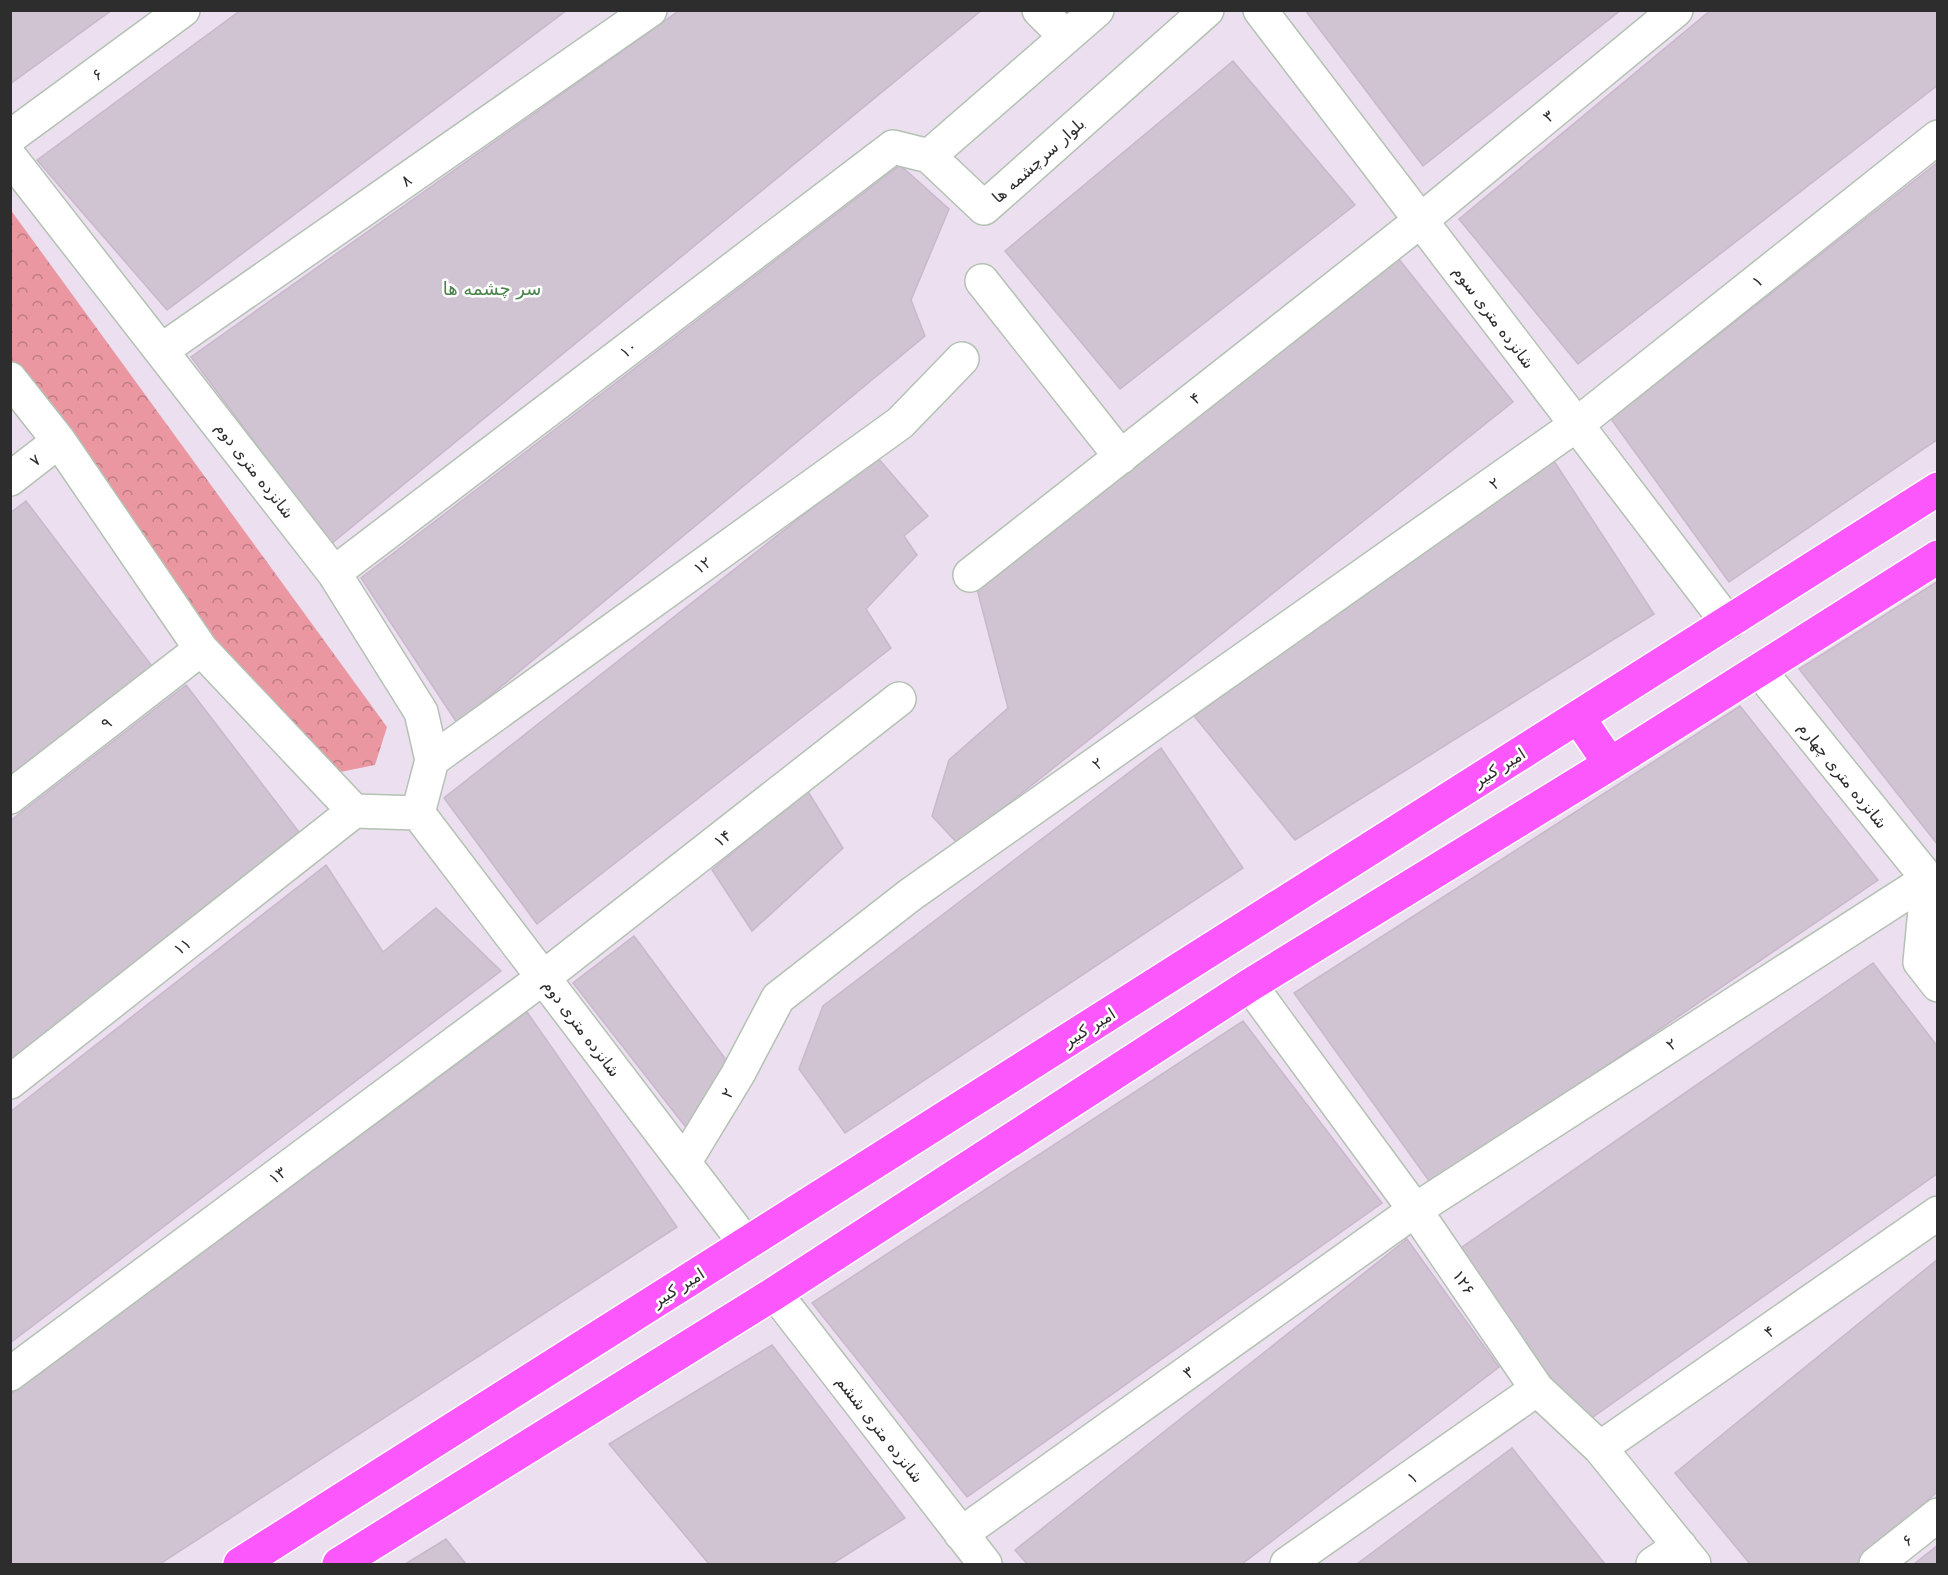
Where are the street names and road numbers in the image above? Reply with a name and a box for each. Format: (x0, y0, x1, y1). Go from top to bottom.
street label: ۶ (88, 64, 106, 85)
street label: ۳ (1539, 106, 1558, 126)
street label: بلوار سرچشمه ها (988, 114, 1089, 208)
street label: ۸ (397, 170, 416, 191)
street label: شانزده متری سوم (1448, 262, 1538, 373)
street label: ۱ (1748, 271, 1767, 291)
street label: ۱۰ (616, 337, 641, 362)
street label: ۴ (1186, 388, 1205, 409)
street label: شانزده متری دوم (210, 418, 298, 523)
street label: ۷ (26, 450, 45, 471)
street label: ۲ (1485, 473, 1503, 494)
street label: ۱۲ (690, 553, 715, 578)
street label: ۹ (97, 713, 116, 734)
street label: شانزده متری چهارم (1793, 718, 1891, 833)
street label: امیر کبیر (1469, 744, 1529, 792)
street label: ۲ (1088, 753, 1106, 774)
street label: ۱۴ (710, 826, 735, 851)
street label: ۱۱ (170, 934, 195, 959)
street label: شانزده متری دوم (538, 976, 624, 1081)
street label: امیر کبیر (1059, 1004, 1119, 1052)
street label: ۲ (1662, 1034, 1680, 1055)
street label: ۲ (717, 1085, 738, 1102)
street label: ۱۳ (265, 1162, 290, 1188)
street label: امیر کبیر (648, 1264, 708, 1312)
street label: ۱۲۶ (1449, 1266, 1479, 1298)
street label: ۴ (1760, 1321, 1778, 1342)
street label: ۳ (1179, 1362, 1198, 1383)
street label: شانزده متری ششم (831, 1372, 927, 1487)
street label: ۱ (1403, 1467, 1421, 1488)
street label: ۶ (1898, 1530, 1917, 1550)

